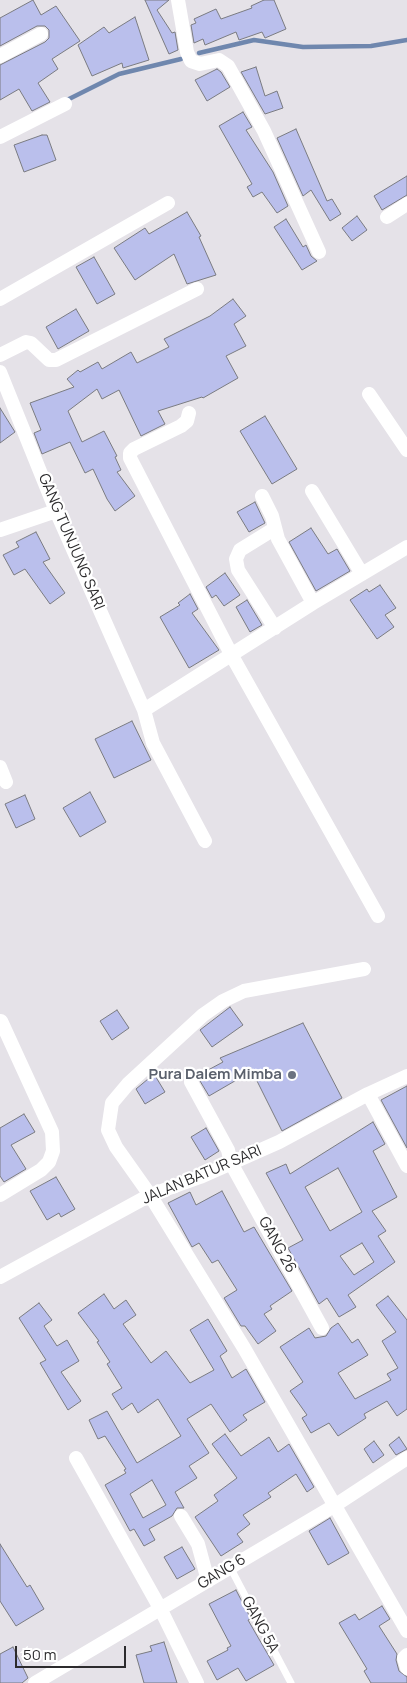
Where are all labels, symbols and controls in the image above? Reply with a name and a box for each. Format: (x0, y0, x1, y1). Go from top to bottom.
street label: GANG TUNJUNG SARI (34, 471, 108, 613)
place label: Pura Dalem Mimba (149, 1066, 282, 1084)
marker: Pura Dalem Mimba (286, 1069, 298, 1081)
street label: JALAN BATUR SARI (140, 1142, 264, 1208)
street label: GANG 26 (254, 1214, 300, 1276)
street label: GANG 6 (195, 1551, 249, 1593)
street label: GANG 5A (238, 1593, 282, 1657)
scale bar (18, 1636, 129, 1668)
text: 50 m (23, 1644, 57, 1665)

